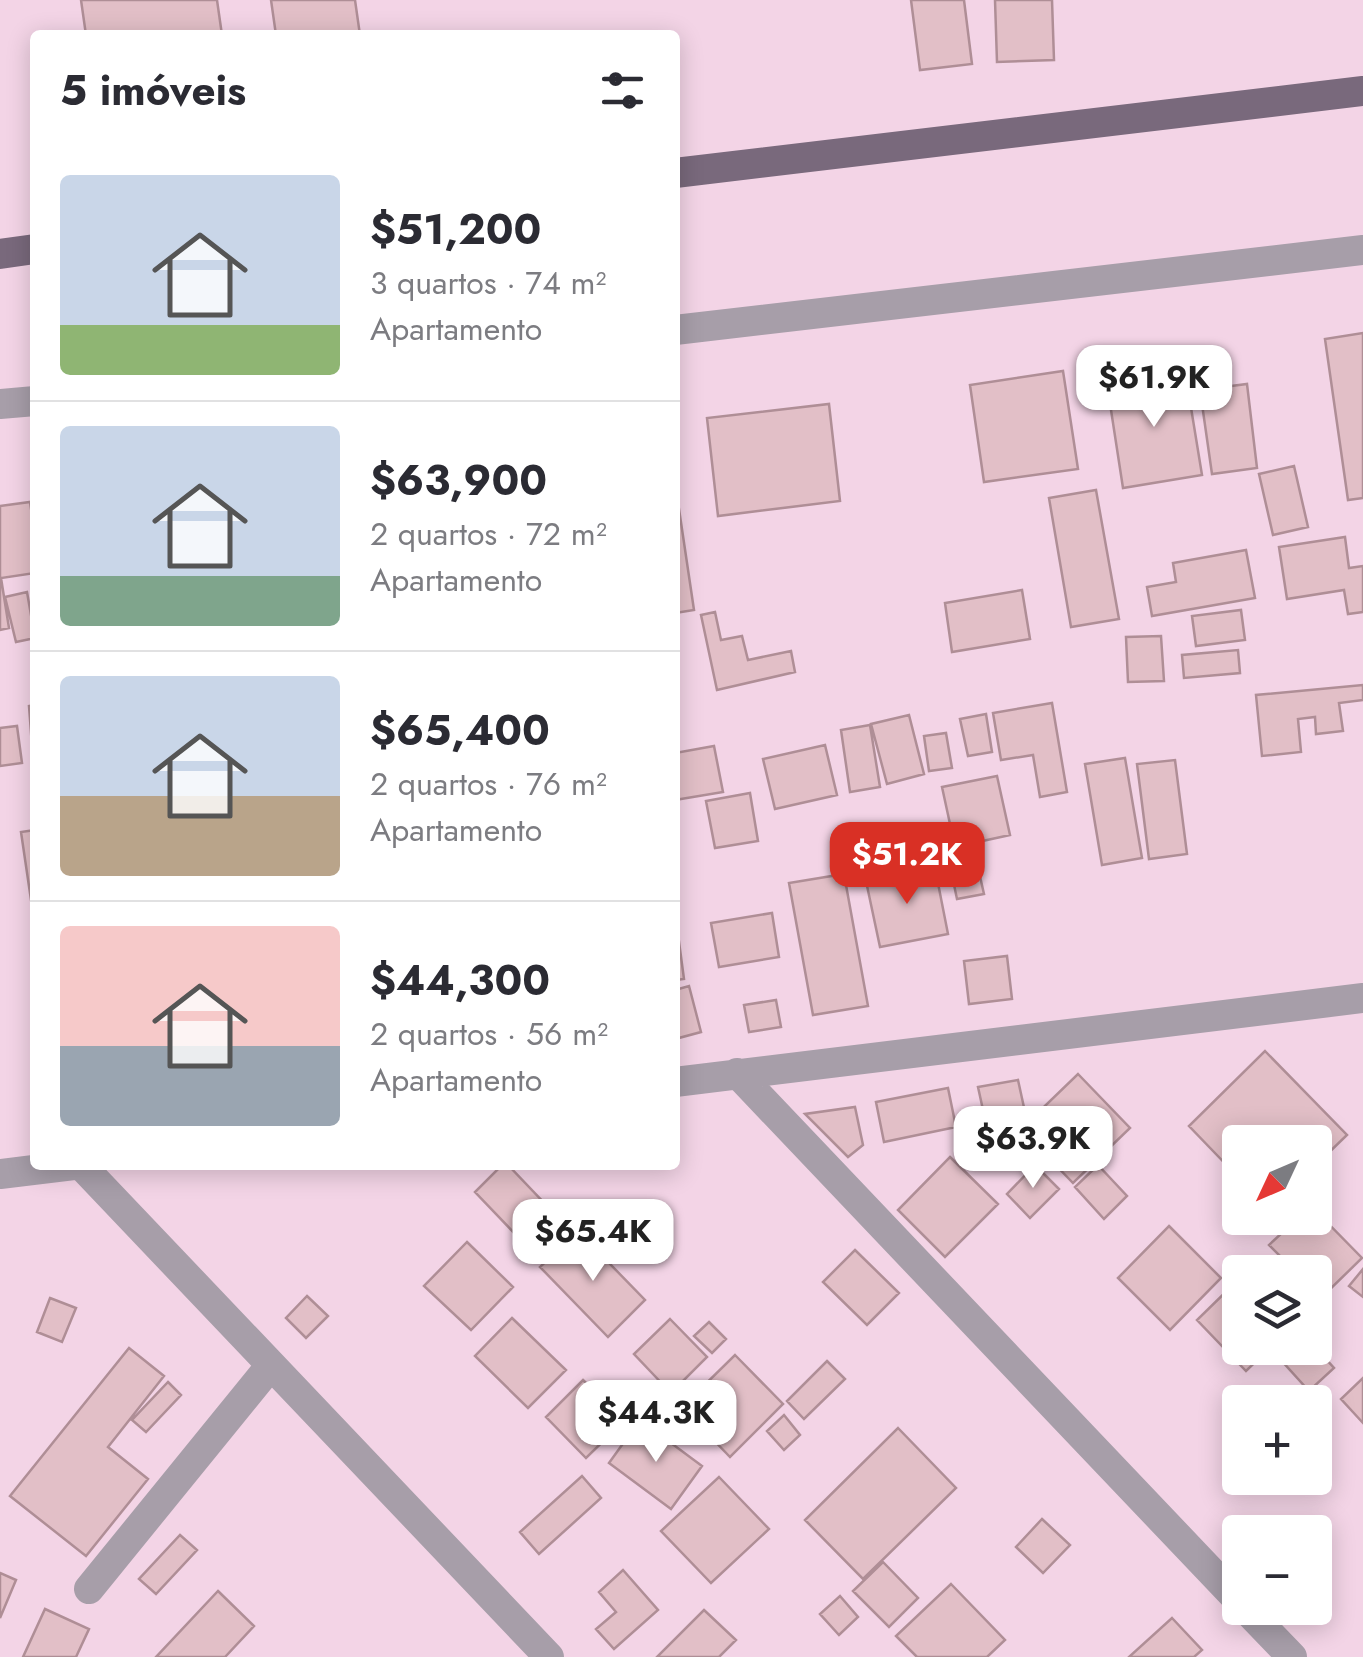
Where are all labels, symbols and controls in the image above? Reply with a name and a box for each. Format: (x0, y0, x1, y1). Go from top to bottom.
text: 5 imóveis (60, 60, 246, 121)
icon: filters (595, 63, 650, 118)
text: $51,200 (370, 199, 541, 260)
icon: home (140, 215, 260, 335)
text: 3 quartos · 74 m² (370, 260, 606, 306)
text: Apartamento (370, 306, 542, 352)
pin: $61.9K (1073, 345, 1235, 430)
text: $61.9K (1098, 354, 1210, 400)
text: $63,900 (370, 450, 547, 511)
icon: home (140, 466, 260, 586)
text: 2 quartos · 72 m² (370, 511, 607, 557)
text: Apartamento (370, 557, 542, 603)
text: $65,400 (370, 700, 550, 761)
icon: home (140, 716, 260, 836)
text: 2 quartos · 76 m² (370, 761, 607, 807)
text: Apartamento (370, 807, 542, 853)
pin: $51.2K (826, 822, 988, 907)
text: $51.2K (852, 831, 962, 877)
text: $44,300 (370, 950, 550, 1011)
icon: home (140, 966, 260, 1086)
text: 2 quartos · 56 m² (370, 1011, 608, 1057)
text: Apartamento (370, 1057, 542, 1103)
pin: $63.9K (952, 1106, 1114, 1191)
text: $63.9K (976, 1115, 1090, 1161)
north arrow (1222, 1125, 1332, 1235)
map controls (1222, 1125, 1332, 1625)
pin: $65.4K (512, 1199, 674, 1284)
text: $65.4K (535, 1208, 651, 1254)
button: layers (1222, 1255, 1332, 1365)
pin: $44.3K (575, 1380, 737, 1465)
button: + (1222, 1385, 1332, 1495)
text: $44.3K (597, 1389, 715, 1435)
button: − (1222, 1515, 1332, 1625)

